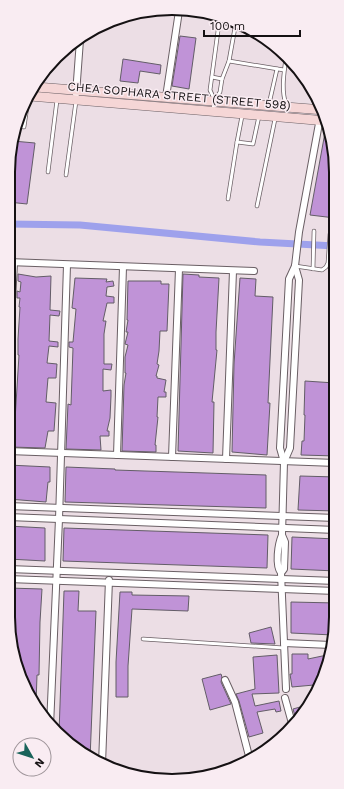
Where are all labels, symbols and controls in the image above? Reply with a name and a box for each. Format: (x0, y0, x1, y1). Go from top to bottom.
scale bar (204, 12, 300, 38)
text: 100 m (210, 19, 245, 33)
street label: CHEA SOPHARA STREET (STREET 598) (67, 79, 291, 113)
north arrow (12, 737, 52, 777)
text: N (32, 756, 47, 770)

